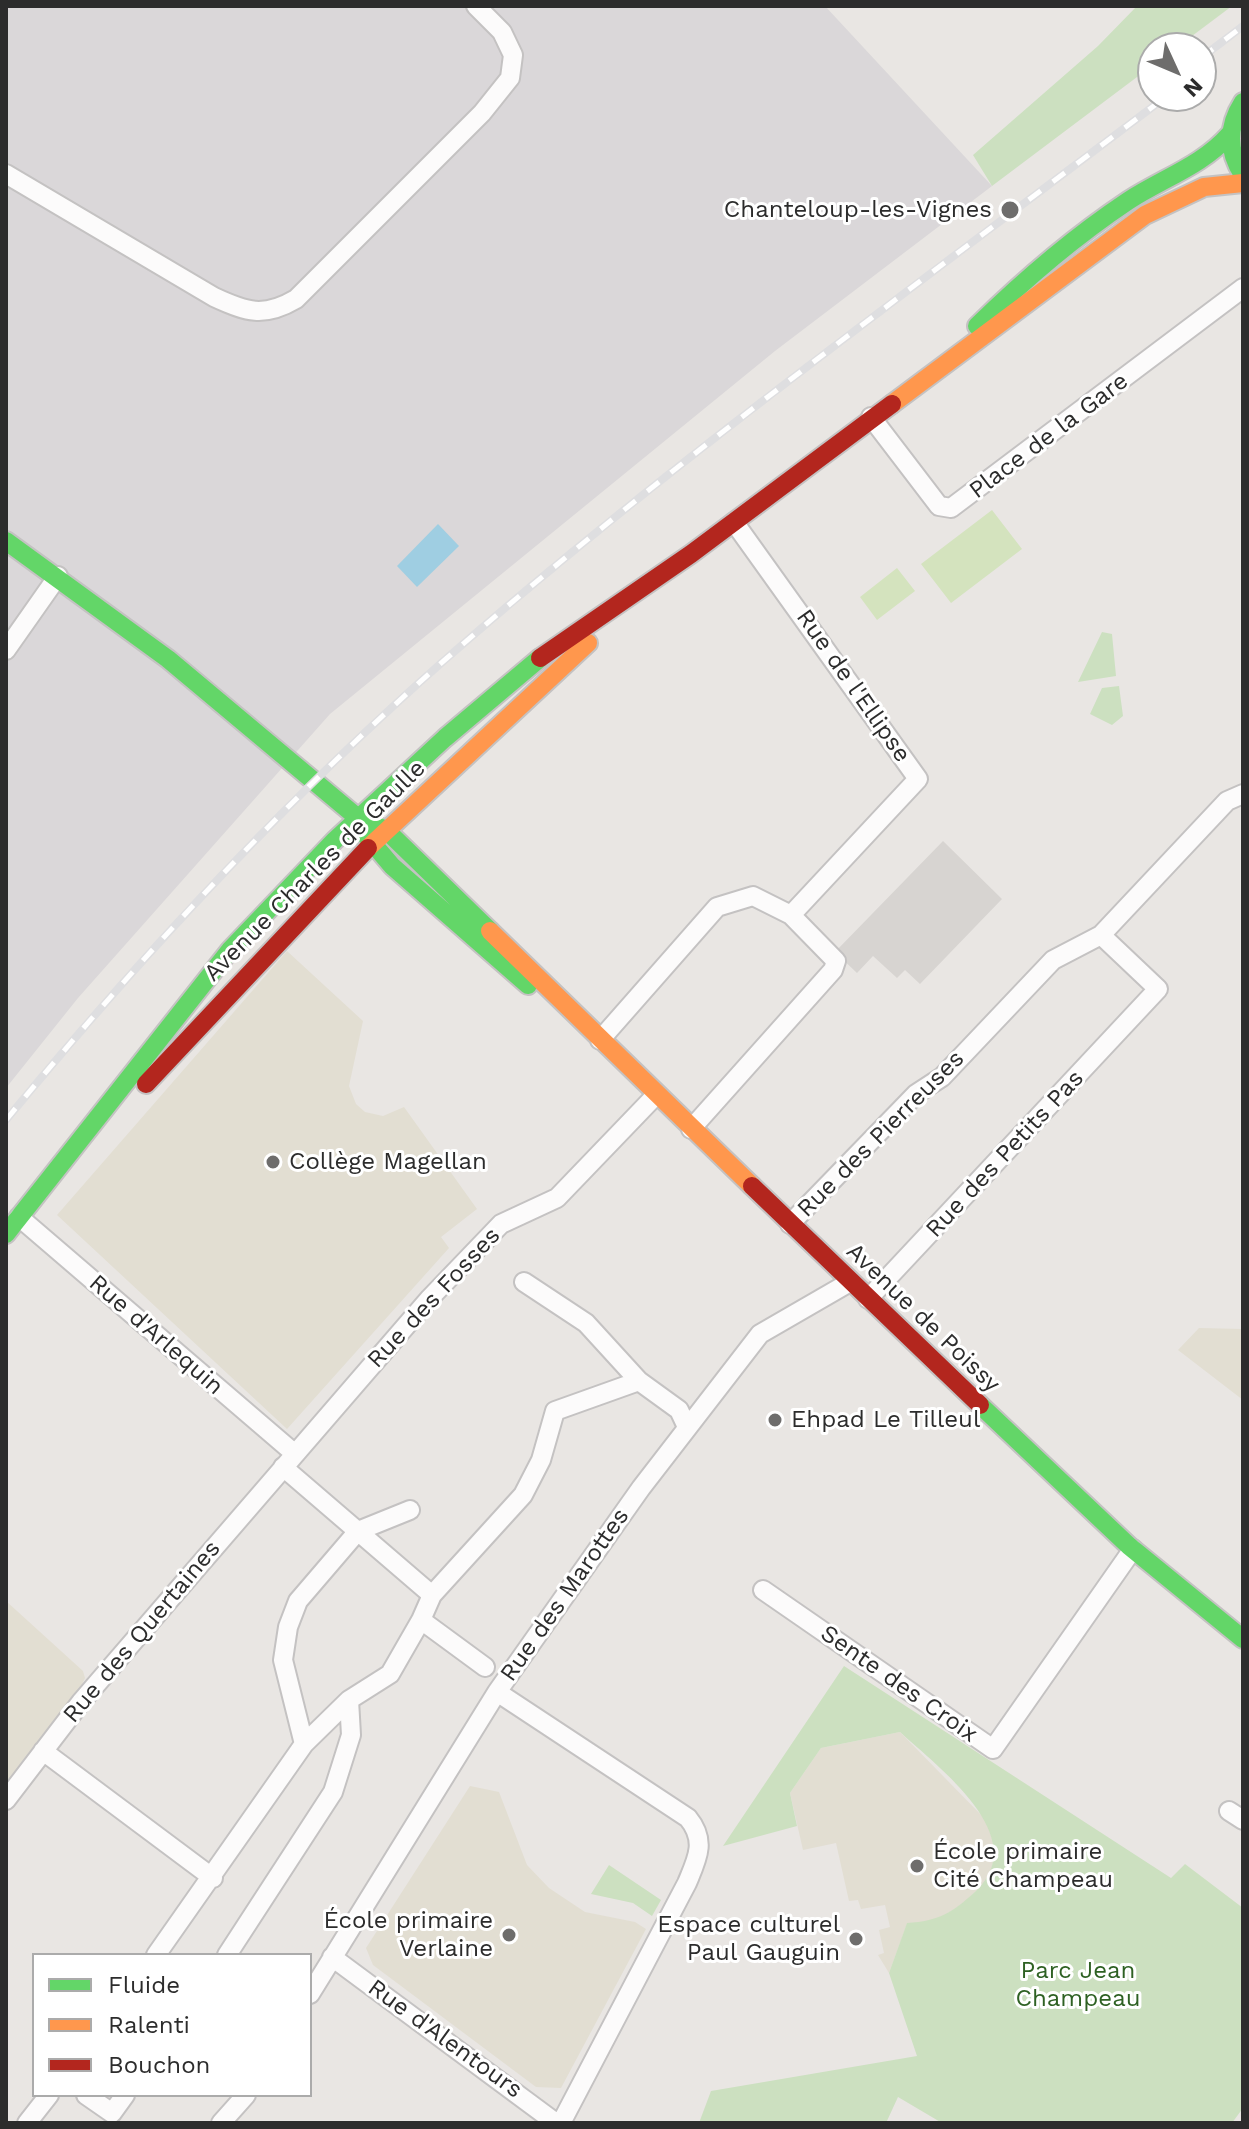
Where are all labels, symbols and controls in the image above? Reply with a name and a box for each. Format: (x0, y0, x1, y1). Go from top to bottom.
north arrow (1137, 32, 1217, 112)
text: N (1179, 73, 1208, 102)
place label: Chanteloup-les-Vignes (724, 196, 992, 224)
marker: Chanteloup-les-Vignes (999, 199, 1021, 221)
street label: Place de la Gare (964, 367, 1134, 505)
street label: Rue de l'Ellipse (790, 604, 916, 768)
street label: Avenue Charles de Gaulle (198, 754, 432, 988)
street label: Rue des Pierreuses (792, 1045, 970, 1223)
street label: Rue des Petits Pas (920, 1064, 1090, 1244)
place label: Collège Magellan (289, 1148, 487, 1176)
marker: Collège Magellan (264, 1153, 282, 1171)
street label: Rue des Fosses (361, 1222, 507, 1374)
street label: Avenue de Poissy (840, 1237, 1006, 1399)
street label: Rue d'Arlequin (83, 1269, 229, 1401)
place label: Ehpad Le Tilleul (791, 1406, 980, 1434)
marker: Ehpad Le Tilleul (766, 1411, 784, 1429)
street label: Rue des Marottes (494, 1503, 636, 1687)
street label: Rue des Quertaines (57, 1535, 227, 1729)
street label: Sente des Croix (815, 1619, 983, 1749)
place label: École primaire Cité Champeau (933, 1838, 1113, 1894)
marker: École primaire Cité Champeau (908, 1857, 926, 1875)
place label: École primaire Verlaine (324, 1907, 493, 1963)
place label: Espace culturel Paul Gauguin (657, 1911, 840, 1967)
marker: École primaire Verlaine (500, 1926, 518, 1944)
marker: Espace culturel Paul Gauguin (847, 1930, 865, 1948)
legend (32, 1953, 312, 2097)
park label: Parc Jean Champeau (1015, 1957, 1141, 2013)
text: Fluide (108, 1971, 180, 1999)
street label: Rue d'Alentours (362, 1973, 528, 2105)
text: Ralenti (108, 2011, 190, 2039)
text: Bouchon (108, 2051, 210, 2079)

